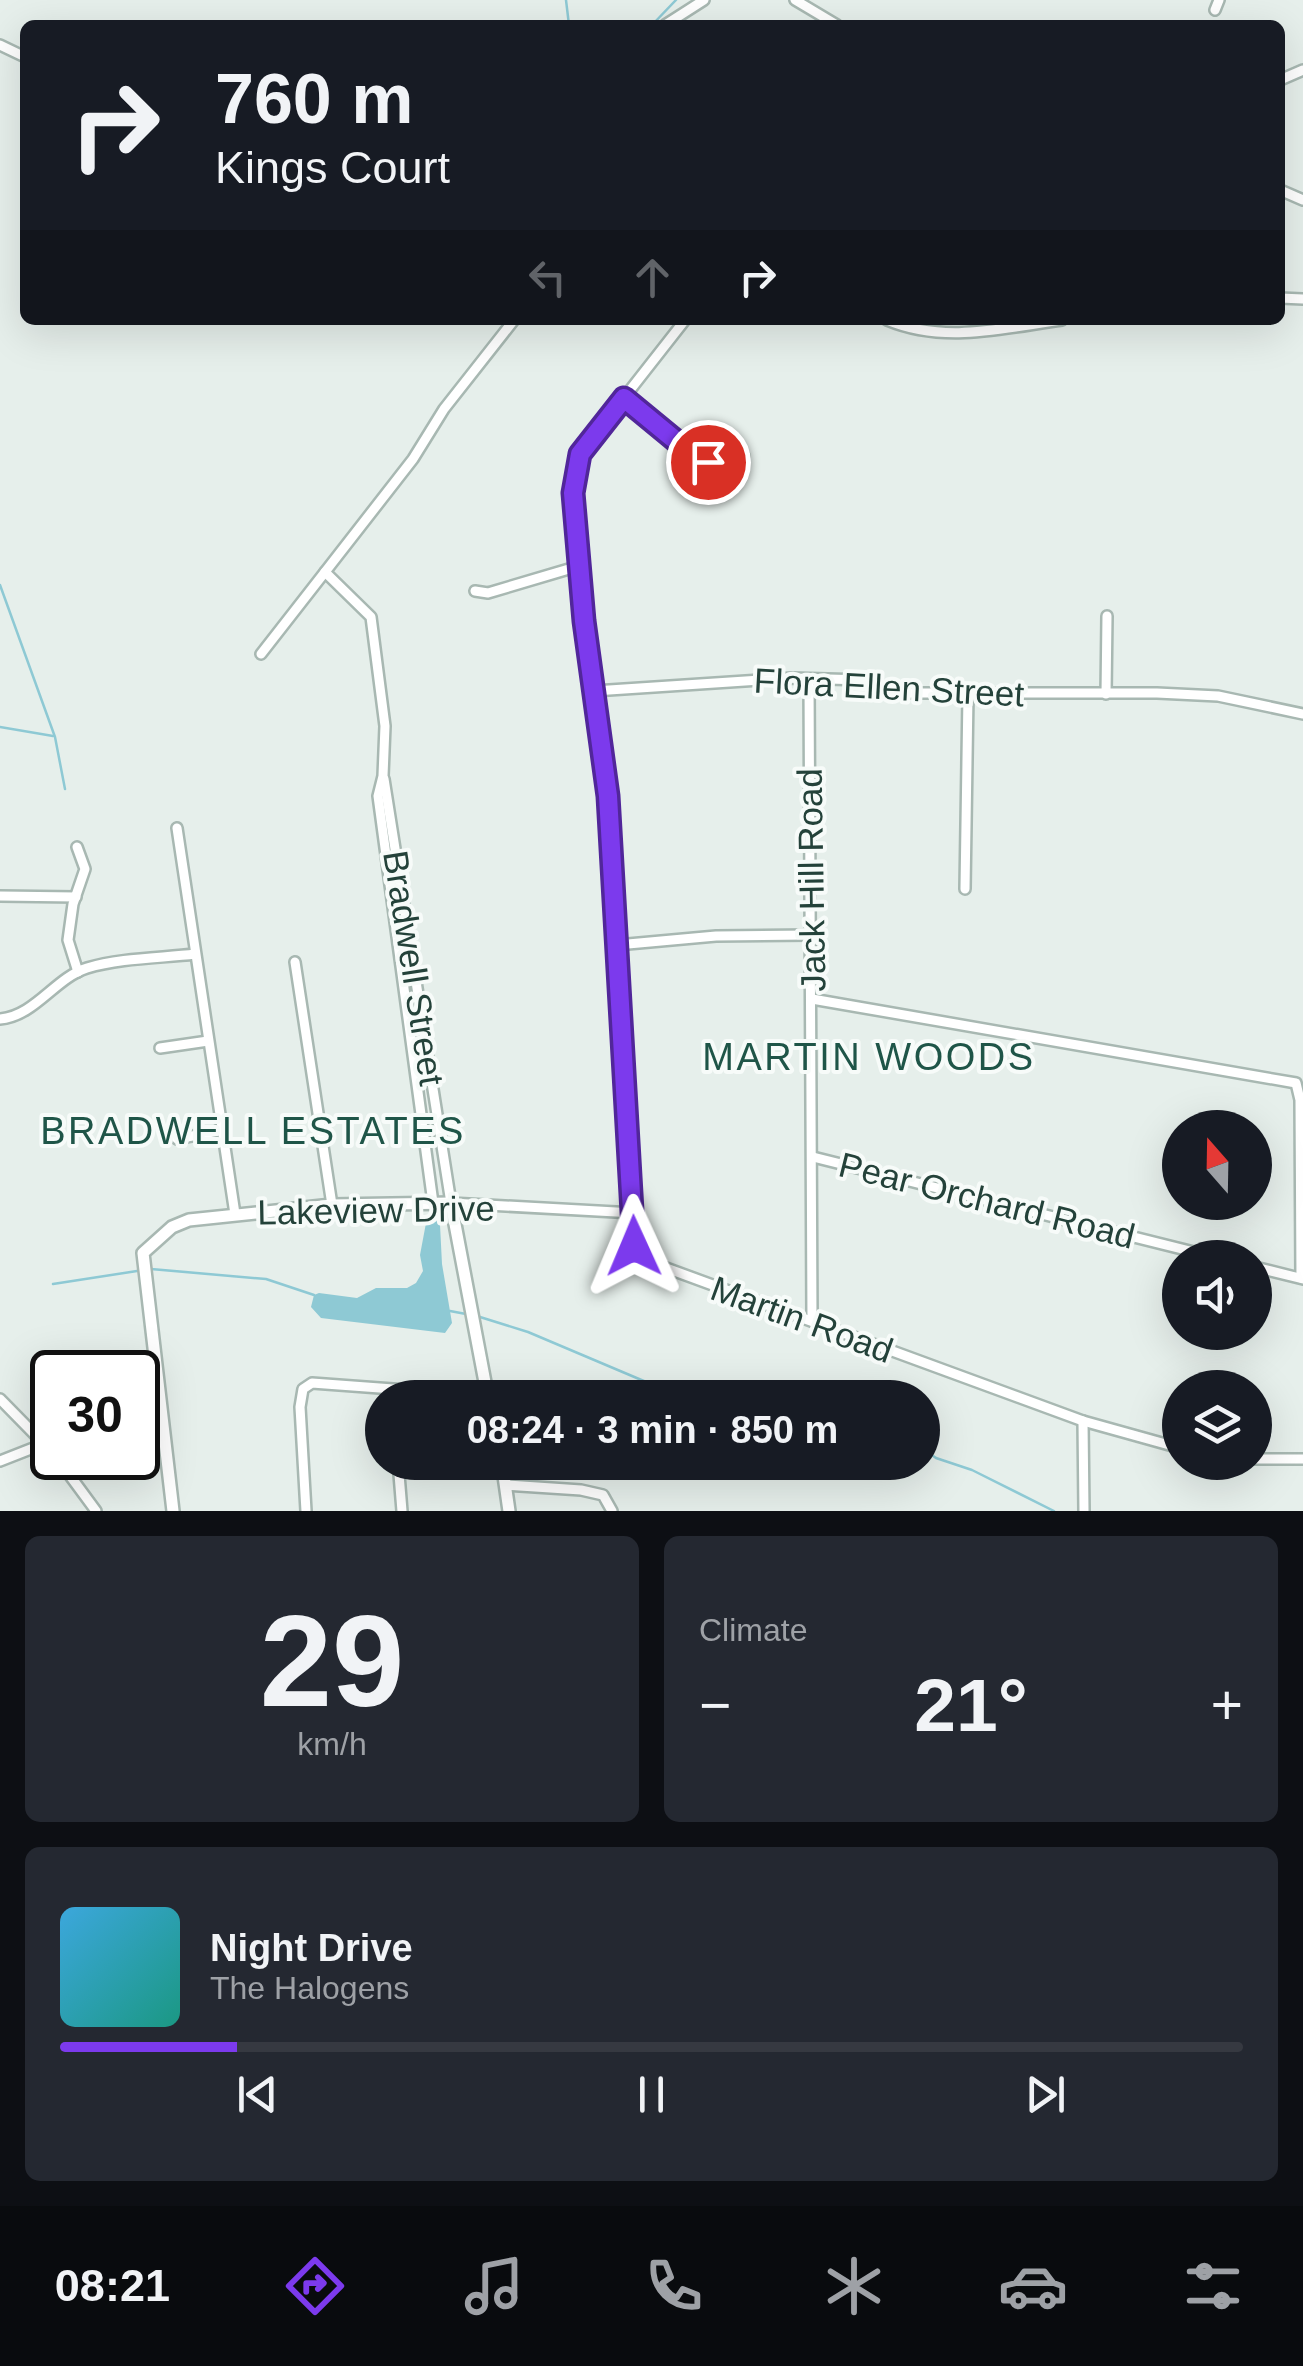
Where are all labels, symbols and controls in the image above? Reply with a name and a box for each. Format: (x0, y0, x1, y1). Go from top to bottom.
icon: right (50, 60, 180, 190)
text: 760 m (215, 60, 413, 138)
text: Kings Court (215, 142, 450, 193)
icon: left (520, 250, 575, 305)
icon: ahead (625, 250, 680, 305)
icon: right (730, 250, 785, 305)
pin (666, 420, 751, 505)
icon: arrive (681, 435, 736, 490)
street label: Flora Ellen Street (753, 660, 1025, 714)
street label: Jack Hill Road (790, 768, 832, 992)
street label: Bradwell Street (376, 848, 452, 1089)
district label: MARTIN WOODS (702, 1036, 1036, 1078)
district label: BRADWELL ESTATES (40, 1110, 466, 1152)
north arrow (1162, 1110, 1272, 1220)
map controls (1162, 1110, 1272, 1480)
street label: Pear Orchard Road (835, 1144, 1139, 1256)
street label: Lakeview Drive (257, 1188, 495, 1232)
position arrow (582, 1194, 686, 1298)
button: sound (1162, 1240, 1272, 1350)
street label: Martin Road (706, 1268, 898, 1370)
speed limit sign: 30 (30, 1350, 160, 1480)
button: layers (1162, 1370, 1272, 1480)
text: 08:24 · 3 min · 850 m (467, 1409, 838, 1451)
text: 29 (260, 1588, 404, 1734)
text: Climate (699, 1612, 807, 1648)
text: 21° (914, 1663, 1028, 1747)
text: − (699, 1674, 731, 1736)
text: + (1211, 1674, 1243, 1736)
text: km/h (297, 1726, 367, 1762)
text: Night Drive (210, 1927, 413, 1969)
text: The Halogens (210, 1970, 409, 2006)
icon: previous (230, 2067, 285, 2122)
icon: pause (624, 2067, 679, 2122)
icon: next (1018, 2067, 1073, 2122)
icon: directions (280, 2251, 350, 2321)
icon: music (459, 2251, 529, 2321)
icon: phone (639, 2251, 709, 2321)
icon: climate (819, 2251, 889, 2321)
icon: car (998, 2251, 1068, 2321)
icon: filters (1178, 2251, 1248, 2321)
text: 08:21 (55, 2260, 170, 2311)

